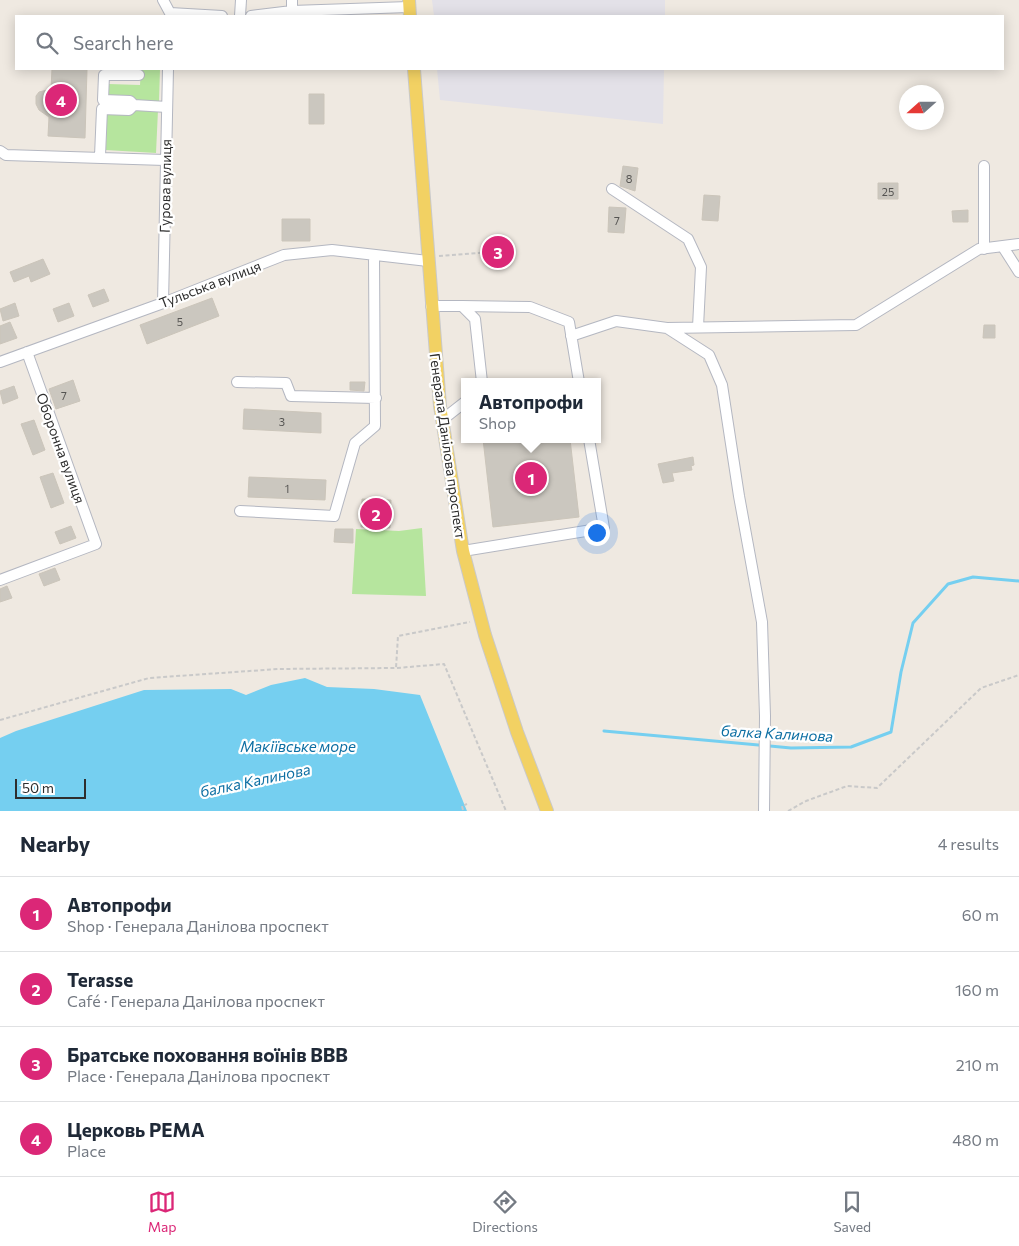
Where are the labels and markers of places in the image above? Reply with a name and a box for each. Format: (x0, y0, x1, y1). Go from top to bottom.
pin: 4 (45, 81, 77, 119)
pin: 3 (482, 233, 514, 271)
pin: 1 (515, 459, 547, 497)
pin: 2 (360, 495, 392, 533)

